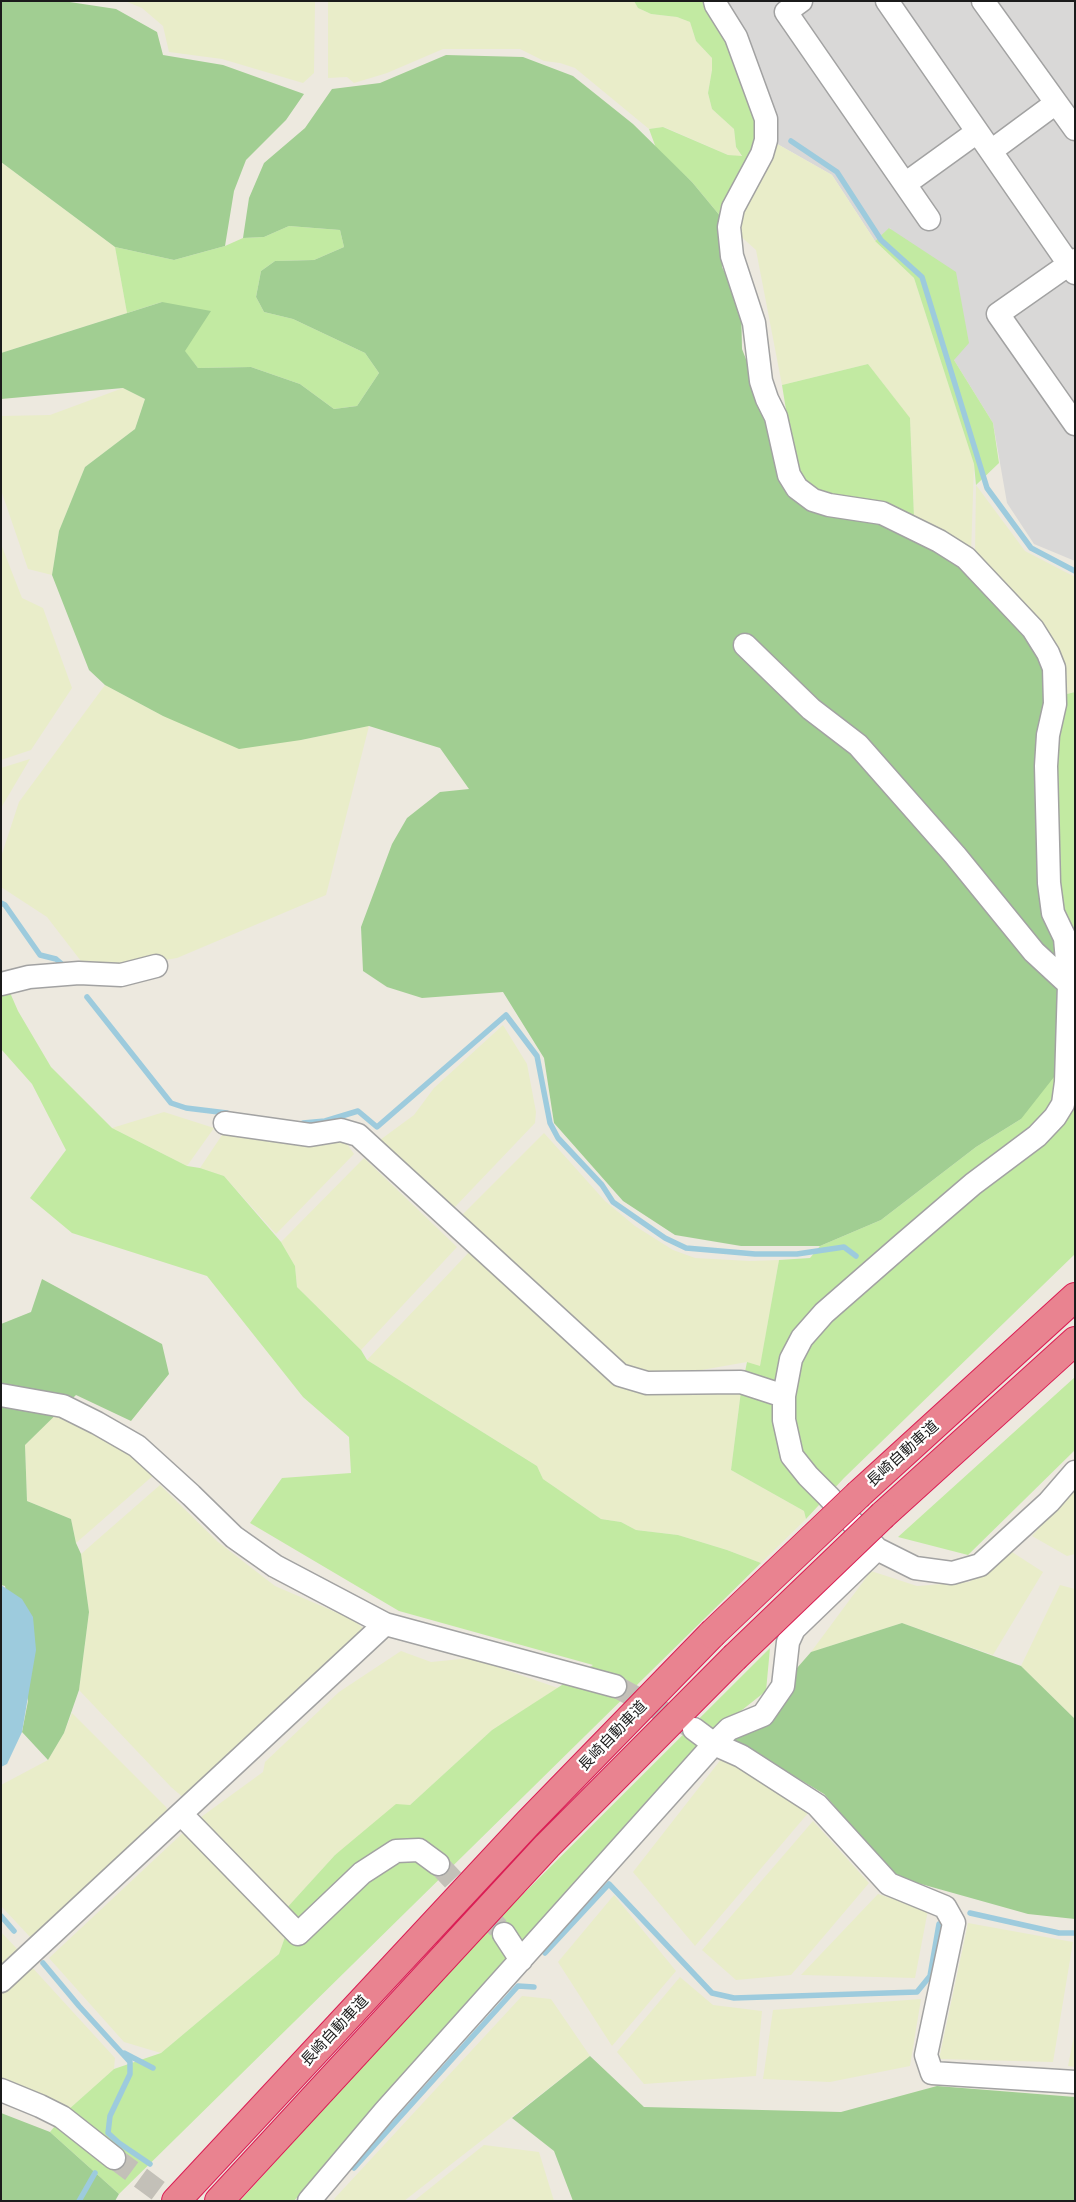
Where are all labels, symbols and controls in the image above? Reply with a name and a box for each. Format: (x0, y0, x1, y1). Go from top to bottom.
street label: 長崎自動車道 (864, 1417, 942, 1491)
street label: 長崎自動車道 (575, 1697, 651, 1775)
street label: 長崎自動車道 (298, 1992, 372, 2070)

